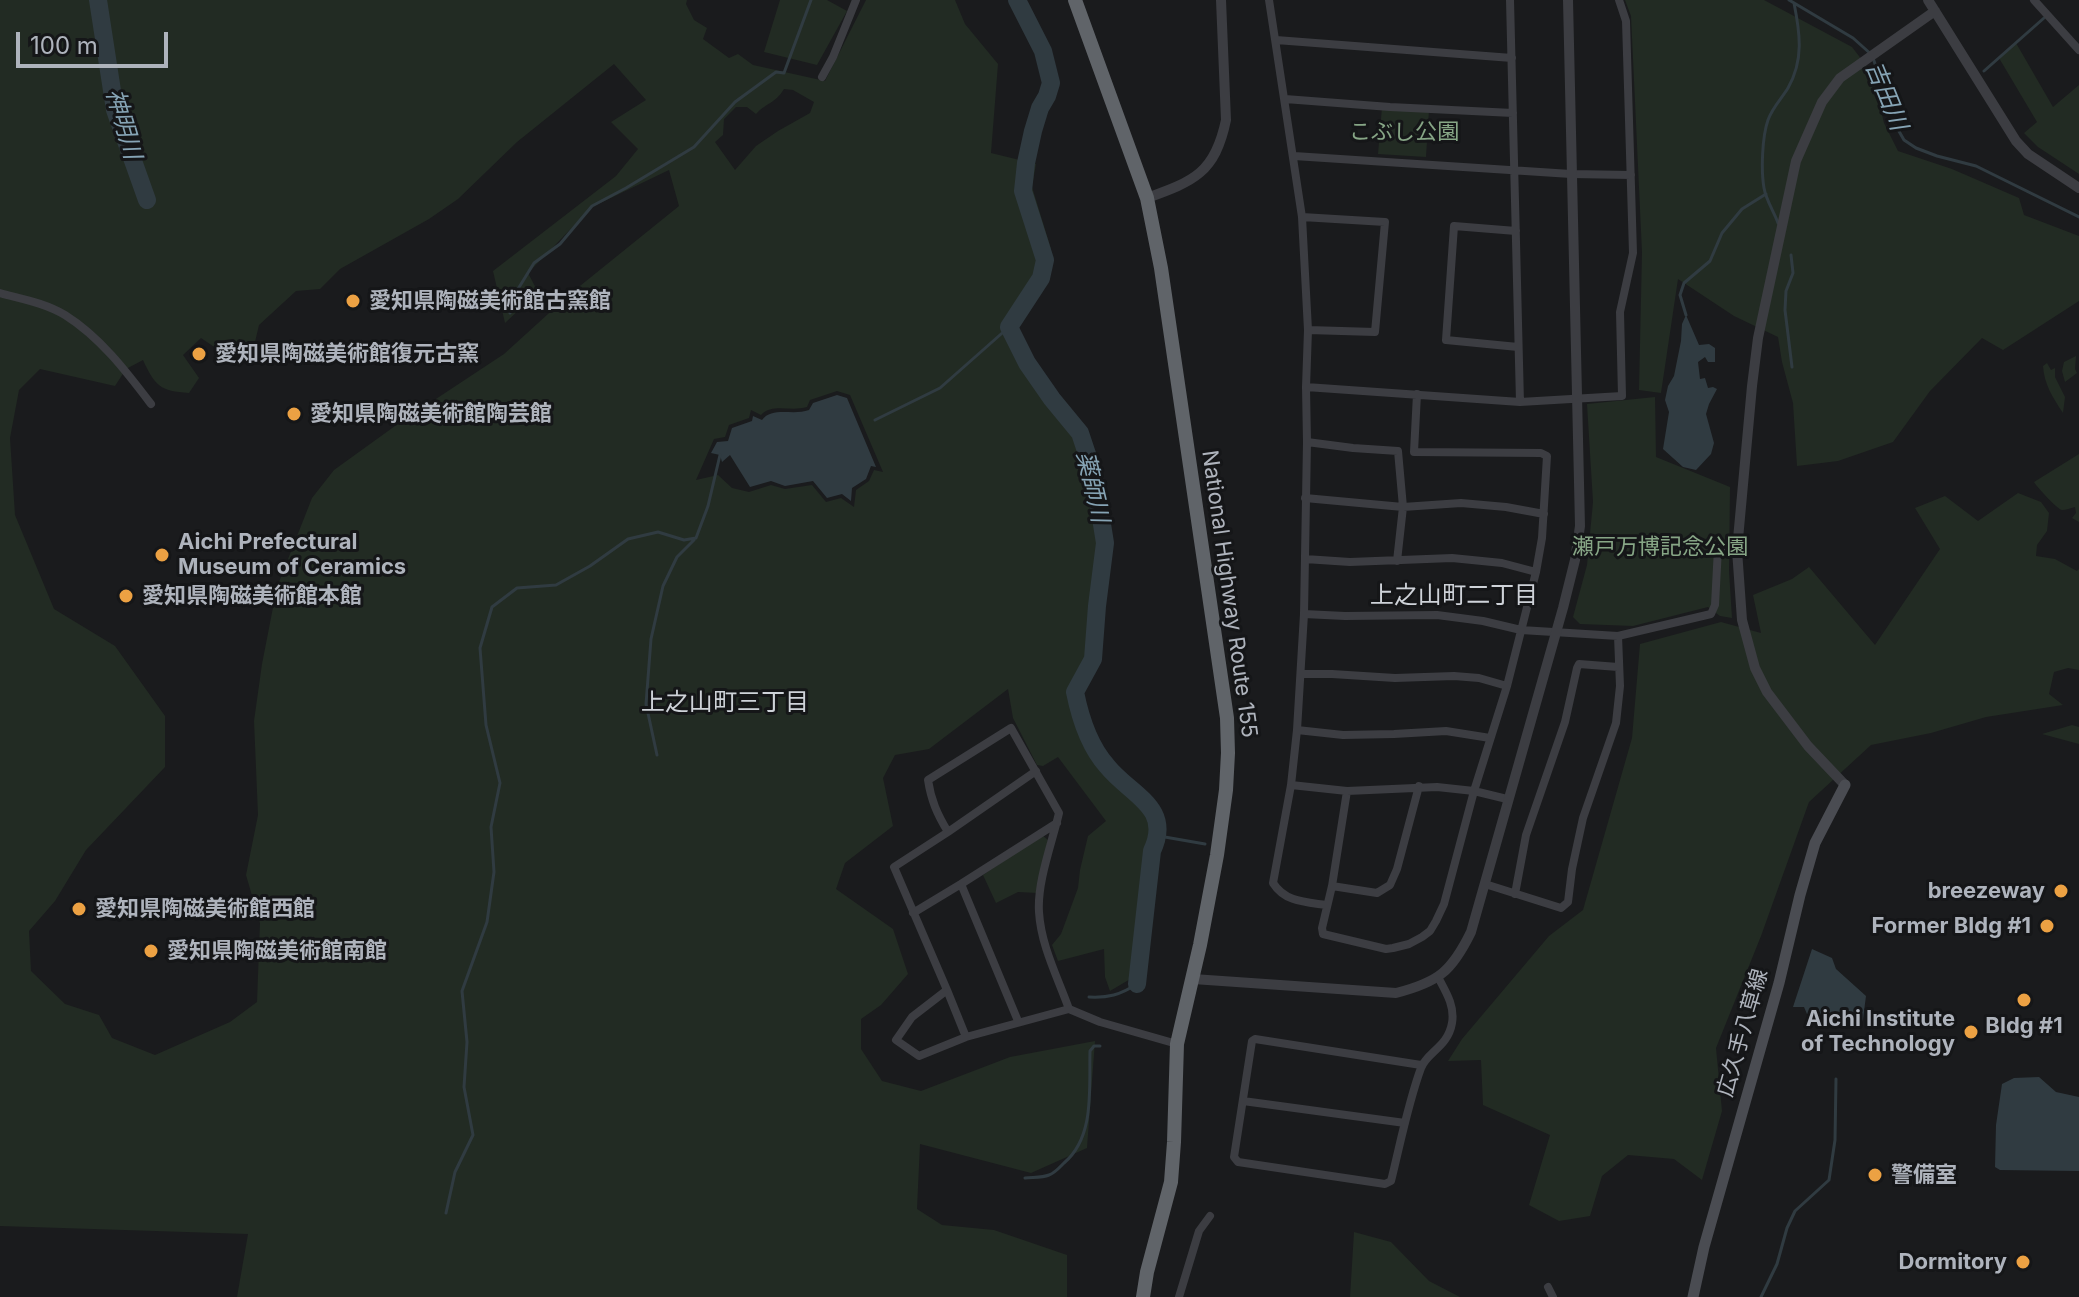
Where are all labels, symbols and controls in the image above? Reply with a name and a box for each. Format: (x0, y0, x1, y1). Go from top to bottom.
scale bar (20, 16, 172, 66)
text: 100 m (30, 31, 98, 60)
water label: 吉田川 (1859, 57, 1913, 135)
water label: 神明川 (99, 85, 147, 163)
park label: こぶし公園 (1349, 119, 1459, 145)
place label: 愛知県陶磁美術館古窯館 (369, 288, 611, 314)
marker: 愛知県陶磁美術館古窯館 (344, 292, 362, 310)
place label: 愛知県陶磁美術館復元古窯 (215, 341, 479, 367)
marker: 愛知県陶磁美術館復元古窯 (190, 345, 208, 363)
place label: 愛知県陶磁美術館陶芸館 (310, 401, 552, 427)
marker: 愛知県陶磁美術館陶芸館 (285, 405, 303, 423)
water label: 薬師川 (1070, 449, 1114, 525)
street label: National Highway Route 155 (1196, 449, 1262, 739)
place label: Aichi Prefectural Museum of Ceramics (178, 529, 406, 580)
park label: 瀬戸万博記念公園 (1572, 534, 1748, 560)
marker: Aichi Prefectural Museum of Ceramics (153, 546, 171, 564)
district label: 上之山町二丁目 (1370, 582, 1538, 610)
place label: 愛知県陶磁美術館本館 (142, 583, 362, 609)
marker: 愛知県陶磁美術館本館 (117, 587, 135, 605)
district label: 上之山町三丁目 (641, 689, 809, 717)
place label: breezeway (1928, 878, 2045, 904)
marker: breezeway (2052, 882, 2070, 900)
place label: 愛知県陶磁美術館西館 (95, 896, 315, 922)
marker: 愛知県陶磁美術館西館 (70, 900, 88, 918)
place label: Former Bldg #1 (1872, 913, 2031, 939)
marker: Former Bldg #1 (2038, 917, 2056, 935)
place label: 愛知県陶磁美術館南館 (167, 938, 387, 964)
marker: 愛知県陶磁美術館南館 (142, 942, 160, 960)
street label: 広久手八草線 (1712, 966, 1774, 1100)
marker: Bldg #1 (2015, 991, 2033, 1009)
place label: Aichi Institute of Technology (1801, 1006, 1955, 1058)
place label: Bldg #1 (1985, 1013, 2063, 1039)
marker: Aichi Institute of Technology (1962, 1023, 1980, 1041)
place label: 警備室 (1891, 1162, 1957, 1188)
marker: 警備室 (1866, 1166, 1884, 1184)
place label: Dormitory (1899, 1249, 2007, 1275)
marker: Dormitory (2014, 1253, 2032, 1271)

